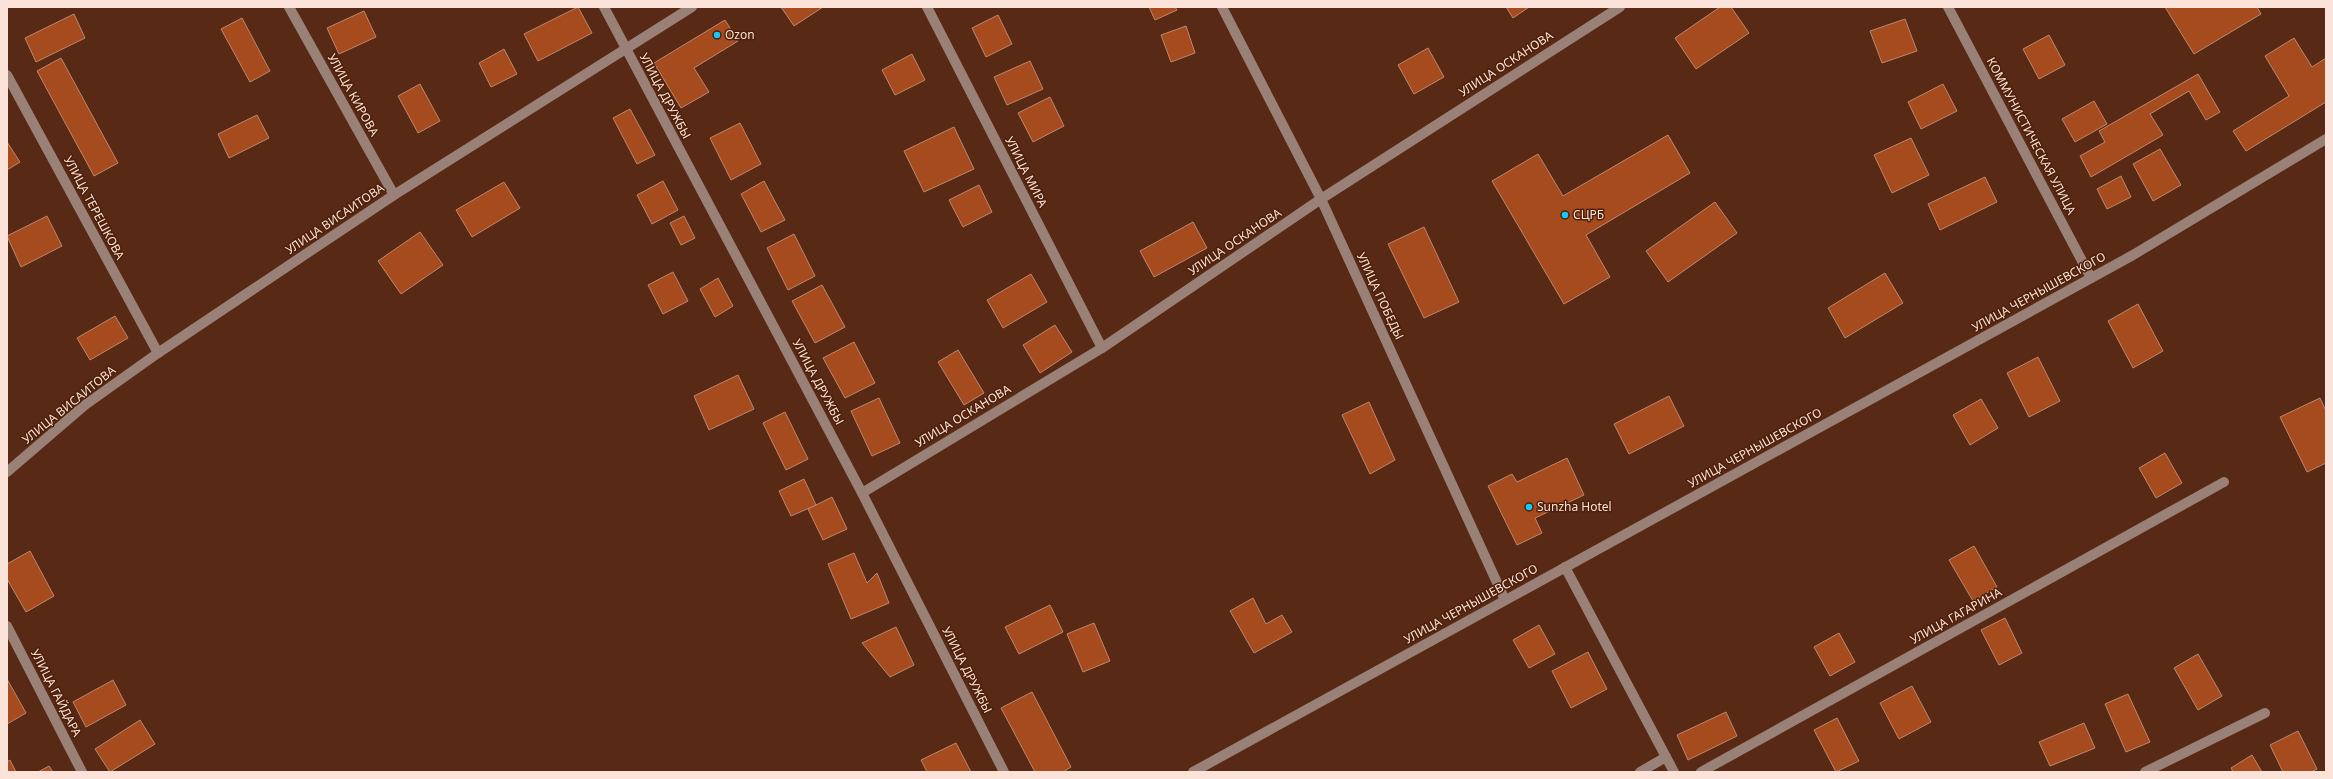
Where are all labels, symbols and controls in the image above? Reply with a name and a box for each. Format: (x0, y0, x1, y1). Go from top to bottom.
place label: Ozon (725, 26, 755, 43)
street label: УЛИЦА ОСКАНОВА (1455, 27, 1556, 100)
marker: Ozon (712, 30, 722, 40)
street label: УЛИЦА КИРОВА (324, 50, 383, 139)
street label: УЛИЦА ДРУЖБЫ (636, 50, 695, 142)
street label: КОММУНИСТИЧЕСКАЯ УЛИЦА (1983, 54, 2080, 218)
street label: УЛИЦА МИРА (1001, 133, 1052, 211)
street label: УЛИЦА ТЕРЕШКОВА (60, 153, 129, 263)
street label: УЛИЦА ВИСАИТОВА (282, 179, 388, 258)
street label: УЛИЦА ОСКАНОВА (1185, 204, 1285, 279)
place label: СЦРБ (1573, 206, 1604, 223)
marker: СЦРБ (1560, 210, 1570, 220)
street label: УЛИЦА ЧЕРНЫШЕВСКОГО (1969, 248, 2109, 335)
street label: УЛИЦА ПОБЕДЫ (1353, 249, 1408, 342)
street label: УЛИЦА ДРУЖБЫ (789, 336, 848, 428)
street label: УЛИЦА ВИСАИТОВА (18, 361, 119, 448)
street label: УЛИЦА ОСКАНОВА (912, 380, 1014, 451)
street label: УЛИЦА ЧЕРНЫШЕВСКОГО (1685, 404, 1825, 491)
place label: Sunzha Hotel (1537, 498, 1612, 515)
marker: Sunzha Hotel (1524, 502, 1534, 512)
street label: УЛИЦА ЧЕРНЫШЕВСКОГО (1401, 560, 1541, 647)
street label: УЛИЦА ГАГАРИНА (1907, 583, 2005, 648)
street label: УЛИЦА ДРУЖБЫ (938, 624, 997, 716)
street label: УЛИЦА ГАЙДАРА (27, 646, 86, 740)

